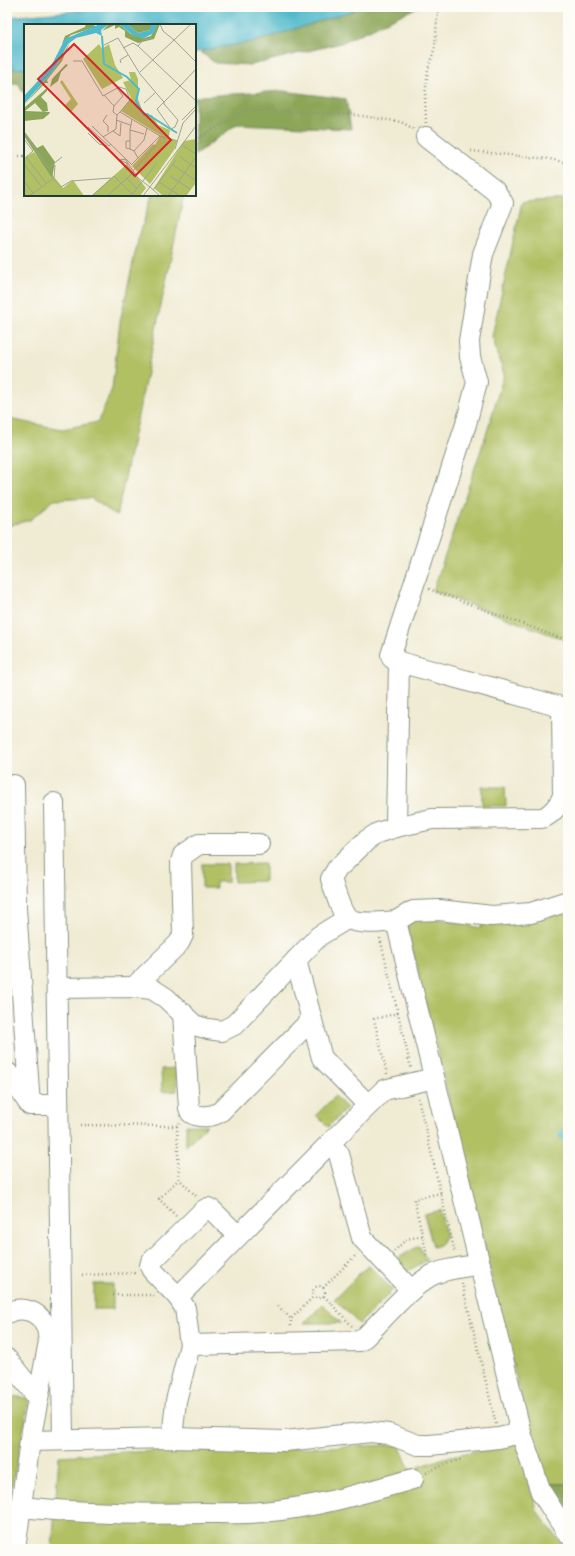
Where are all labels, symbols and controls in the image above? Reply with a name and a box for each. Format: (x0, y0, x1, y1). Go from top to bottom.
inset map (24, 24, 196, 196)

